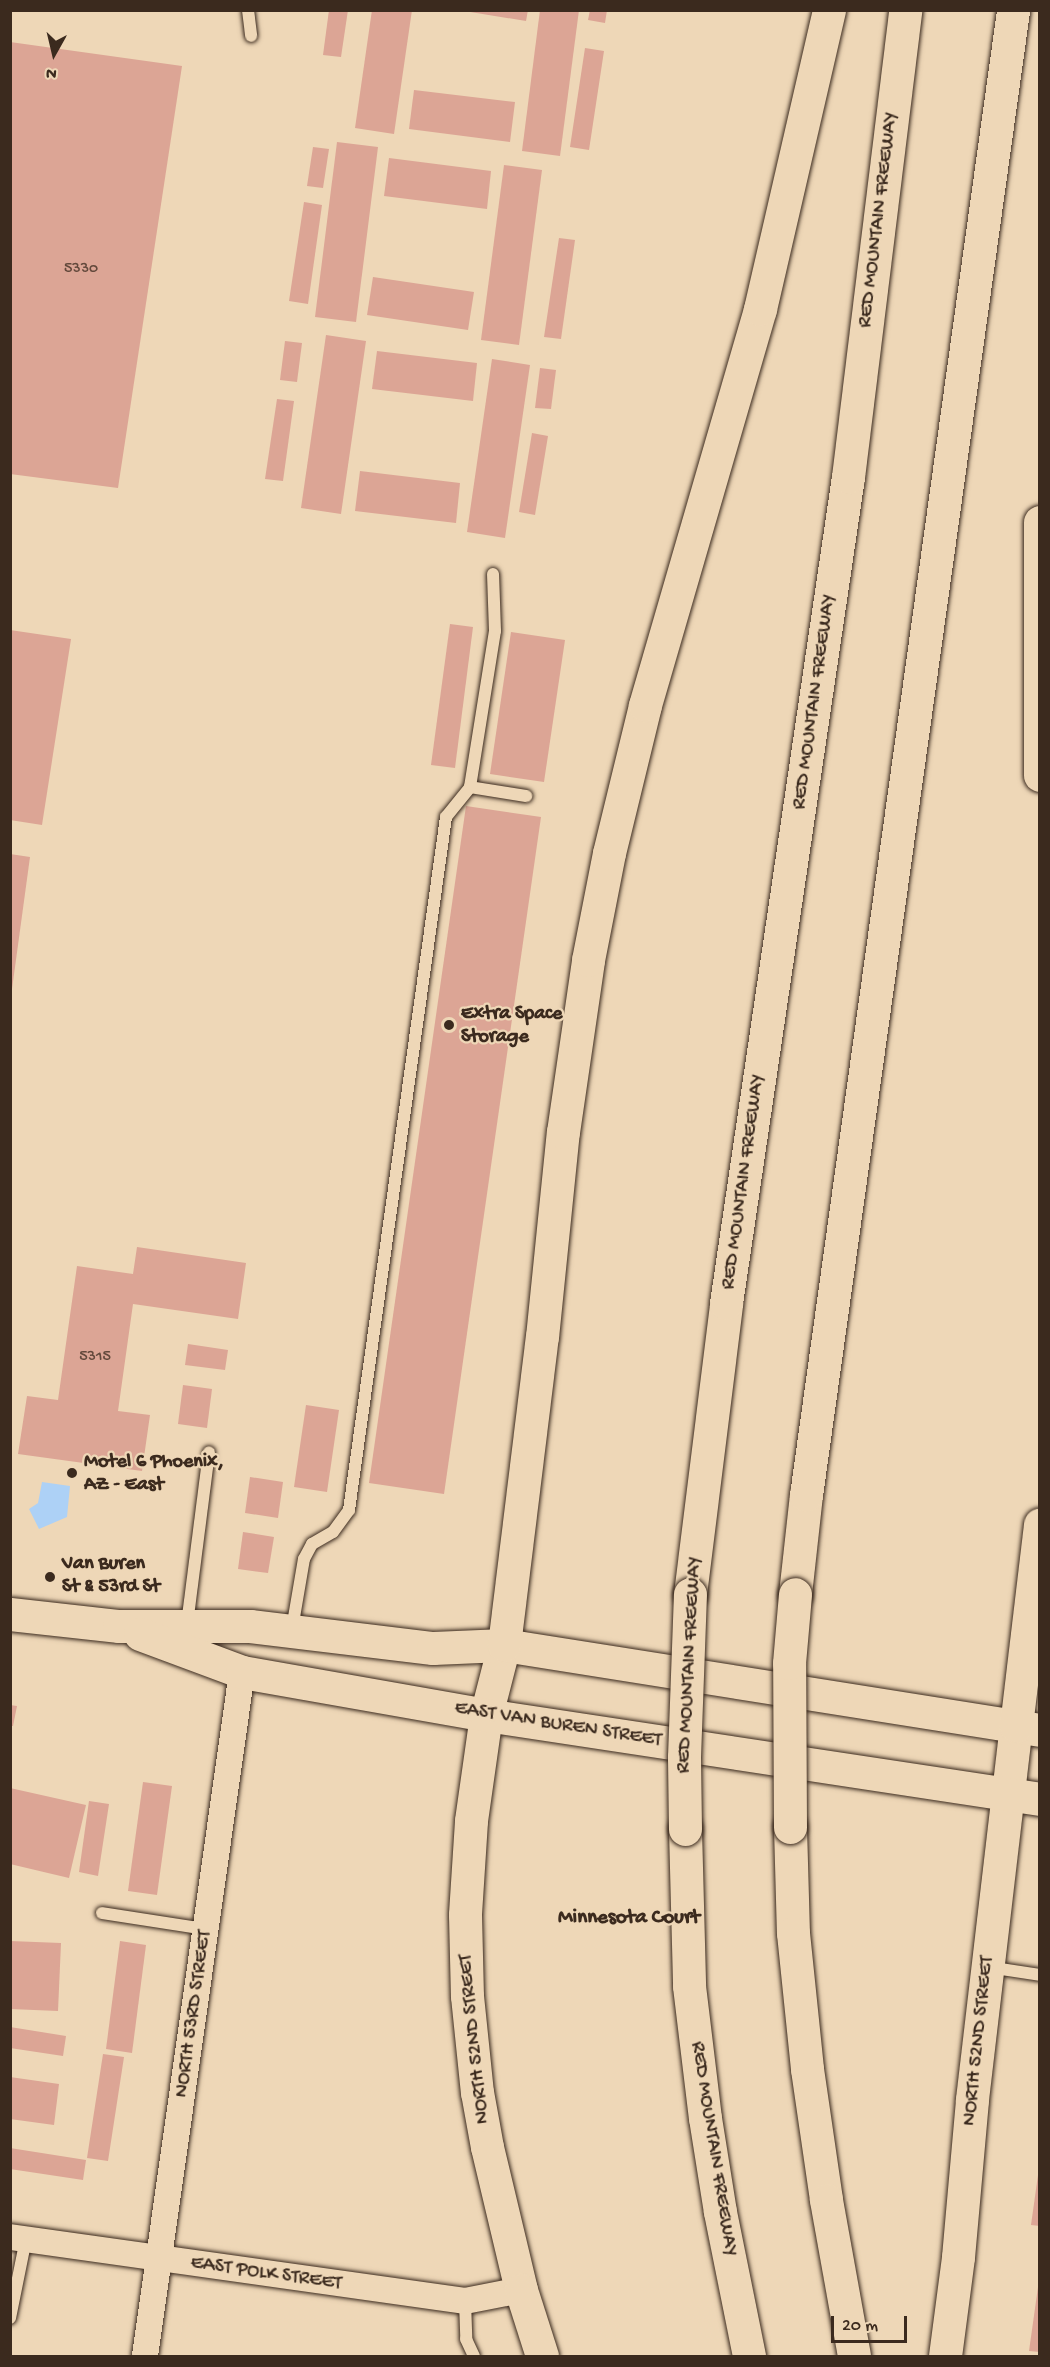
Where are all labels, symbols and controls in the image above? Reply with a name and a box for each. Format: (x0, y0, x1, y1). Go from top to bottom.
north arrow (24, 24, 84, 84)
text: N (45, 62, 58, 82)
street label: RED MOUNTAIN FREEWAY (854, 111, 904, 329)
house number: 5330 (64, 260, 98, 280)
street label: RED MOUNTAIN FREEWAY (788, 593, 842, 811)
place label: Extra Space Storage (461, 1002, 562, 1049)
marker: Extra Space Storage (442, 1018, 456, 1032)
street label: RED MOUNTAIN FREEWAY (717, 1073, 771, 1291)
house number: 5315 (79, 1348, 111, 1368)
place label: Motel 6 Phoenix, AZ - East (84, 1450, 224, 1497)
marker: Motel 6 Phoenix, AZ - East (65, 1466, 79, 1480)
place label: Van Buren St & 53rd St (62, 1553, 160, 1600)
street label: RED MOUNTAIN FREEWAY (672, 1556, 708, 1774)
marker: Van Buren St & 53rd St (43, 1570, 57, 1584)
street label: EAST VAN BUREN STREET (453, 1697, 663, 1753)
district label: Minnesota Court (558, 1906, 700, 1932)
street label: NORTH 53RD STREET (170, 1929, 218, 2099)
street label: NORTH 52ND STREET (454, 1953, 496, 2125)
street label: NORTH 52ND STREET (958, 1955, 1000, 2127)
street label: RED MOUNTAIN FREEWAY (684, 2040, 742, 2258)
street label: EAST POLK STREET (189, 2252, 343, 2296)
scale bar (834, 2304, 910, 2342)
text: 20 m (842, 2316, 878, 2337)

